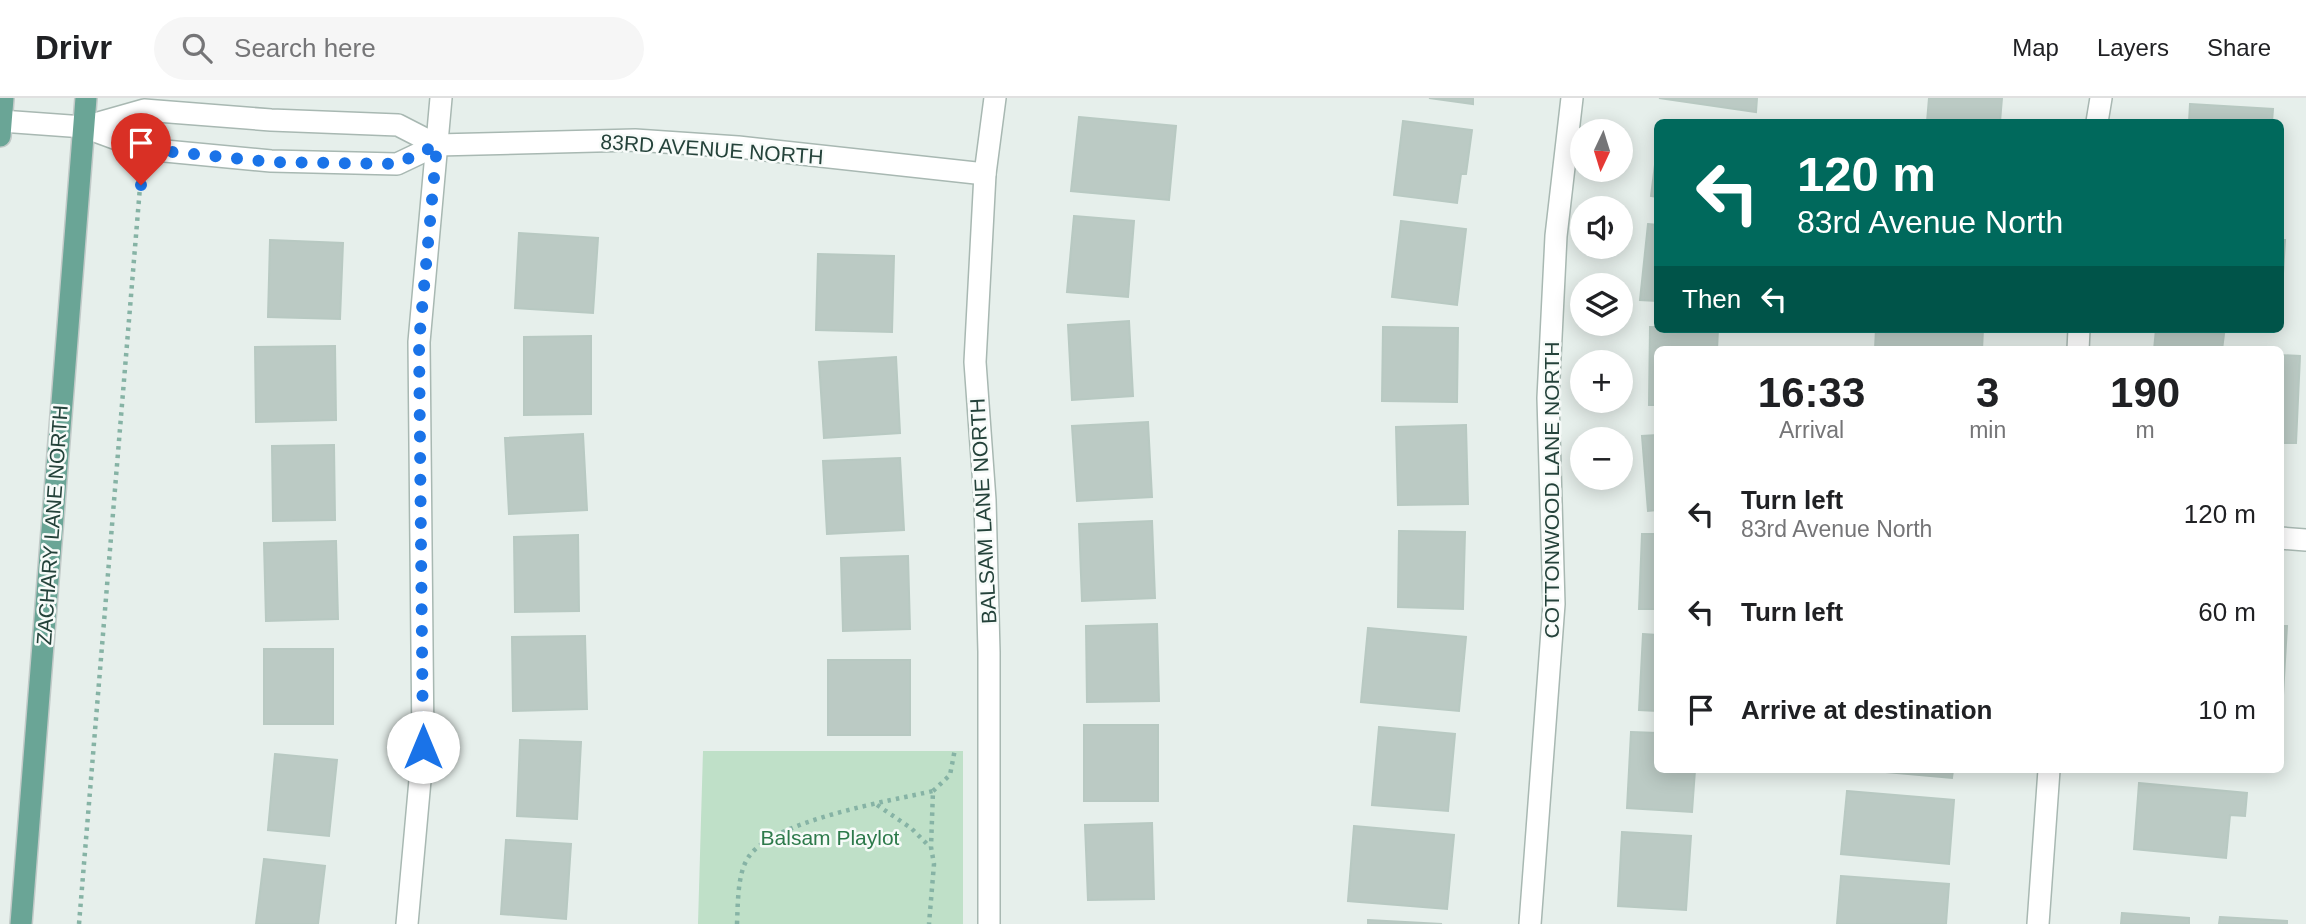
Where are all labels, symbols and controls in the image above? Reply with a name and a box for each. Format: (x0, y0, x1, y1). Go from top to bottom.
search box (154, 17, 644, 80)
text: Drivr (35, 29, 112, 66)
icon: search (178, 29, 216, 67)
text: Search here (234, 33, 376, 63)
text: Map (2012, 34, 2059, 61)
text: Layers (2097, 34, 2169, 61)
text: Share (2207, 34, 2271, 61)
pin (111, 113, 171, 185)
north arrow (1570, 119, 1633, 182)
map controls (1570, 119, 1633, 490)
icon: arrive (122, 124, 160, 162)
street label: 83RD AVENUE NORTH (600, 130, 824, 168)
icon: left (1682, 147, 1773, 238)
text: 120 m (1797, 147, 1936, 201)
button: sound (1570, 196, 1633, 259)
text: 83rd Avenue North (1797, 204, 2063, 240)
button: layers (1570, 273, 1633, 336)
icon: left (1755, 280, 1793, 318)
text: Then (1682, 284, 1741, 314)
street label: COTTONWOOD LANE NORTH (1540, 342, 1563, 638)
button: + (1570, 350, 1633, 413)
text: 16:33 (1758, 369, 1865, 416)
text: 3 (1976, 369, 1999, 416)
text: 190 (2110, 369, 2180, 416)
street label: BALSAM LANE NORTH (966, 398, 1000, 624)
street label: ZACHARY LANE NORTH (32, 404, 72, 646)
text: Arrival (1779, 417, 1844, 443)
text: min (1969, 417, 2006, 443)
text: m (2136, 417, 2155, 443)
button: − (1570, 427, 1633, 490)
text: Turn left (1741, 485, 1843, 515)
icon: left (1682, 495, 1720, 533)
text: 120 m (2184, 499, 2256, 529)
text: 83rd Avenue North (1741, 516, 1932, 542)
icon: left (1682, 593, 1720, 631)
text: Turn left (1741, 597, 1843, 627)
text: 60 m (2198, 597, 2256, 627)
icon: arrive (1682, 691, 1720, 729)
text: Arrive at destination (1741, 695, 1992, 725)
text: 10 m (2198, 695, 2256, 725)
position arrow (386, 710, 460, 784)
park label: Balsam Playlot (761, 826, 900, 849)

